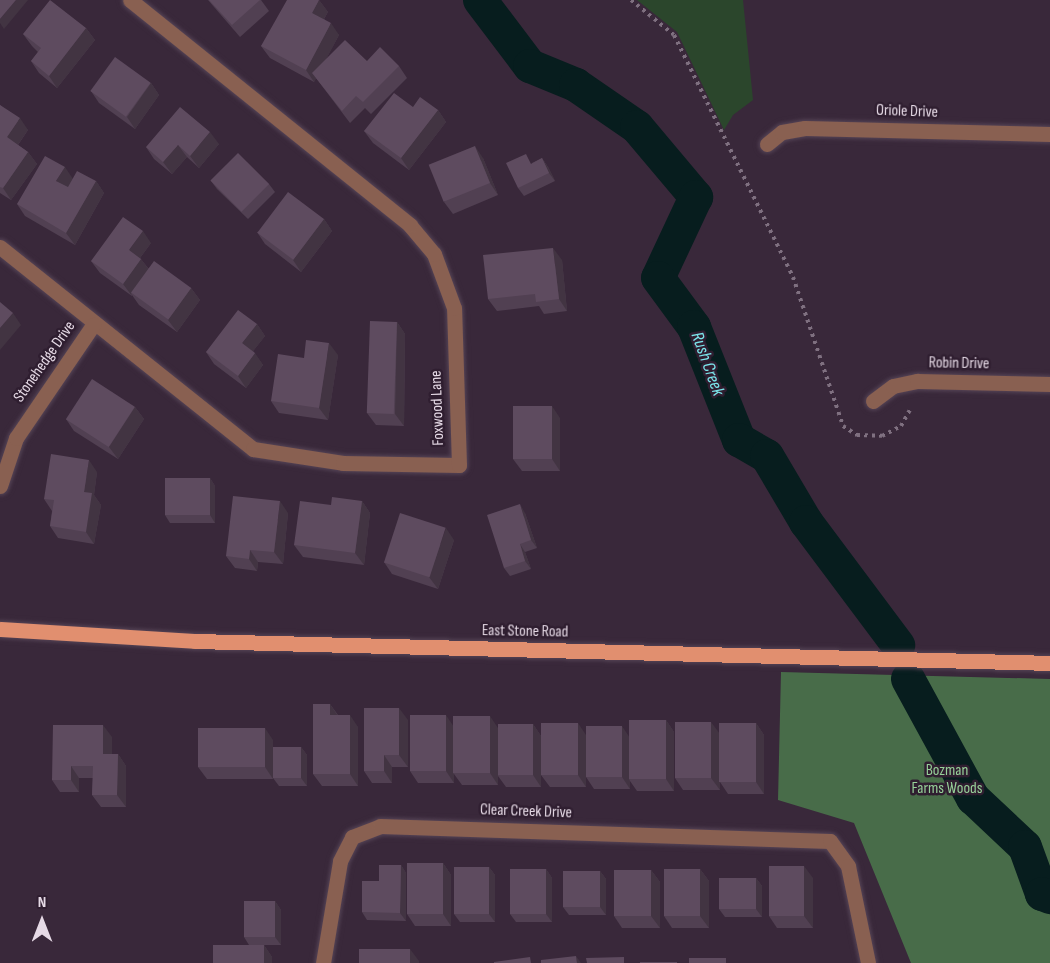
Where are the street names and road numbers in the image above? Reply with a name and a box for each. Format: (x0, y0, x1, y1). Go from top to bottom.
street label: Oriole Drive (876, 101, 938, 123)
street label: Stonehedge Drive (10, 318, 80, 406)
street label: Robin Drive (928, 354, 990, 374)
street label: Foxwood Lane (427, 370, 449, 446)
street label: East Stone Road (482, 622, 568, 642)
street label: Clear Creek Drive (480, 801, 572, 823)

